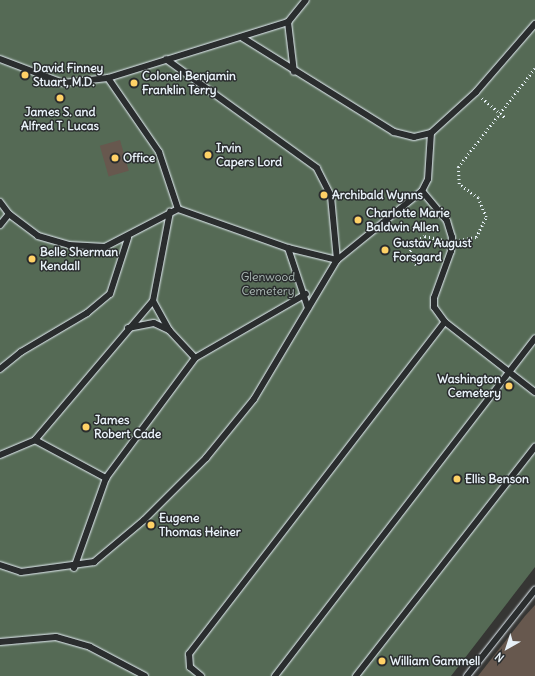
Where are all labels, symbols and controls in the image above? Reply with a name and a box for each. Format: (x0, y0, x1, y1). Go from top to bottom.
place label: David Finney Stuart, M.D. (33, 61, 103, 89)
place label: Colonel Benjamin Franklin Terry (142, 69, 236, 97)
marker: David Finney Stuart, M.D. (20, 70, 30, 80)
marker: Colonel Benjamin Franklin Terry (129, 78, 139, 88)
marker: James S. and Alfred T. Lucas (55, 93, 65, 103)
place label: James S. and Alfred T. Lucas (21, 105, 99, 133)
place label: Irvin Capers Lord (216, 141, 282, 169)
marker: Irvin Capers Lord (203, 150, 213, 160)
place label: Office (123, 151, 155, 165)
marker: Office (110, 153, 120, 163)
place label: Archibald Wynns (332, 188, 423, 202)
marker: Archibald Wynns (319, 190, 329, 200)
place label: Charlotte Marie Baldwin Allen (366, 206, 450, 234)
marker: Charlotte Marie Baldwin Allen (353, 215, 363, 225)
place label: Gustav August Forsgard (393, 236, 472, 264)
place label: Belle Sherman Kendall (40, 245, 118, 273)
marker: Gustav August Forsgard (380, 245, 390, 255)
marker: Belle Sherman Kendall (27, 254, 37, 264)
park label: Glenwood Cemetery (241, 270, 295, 298)
place label: Washington Cemetery (437, 372, 501, 400)
marker: Washington Cemetery (504, 381, 514, 391)
place label: James Robert Cade (94, 413, 161, 441)
marker: James Robert Cade (81, 422, 91, 432)
place label: Ellis Benson (465, 472, 529, 486)
marker: Ellis Benson (452, 474, 462, 484)
place label: Eugene Thomas Heiner (159, 511, 241, 539)
marker: Eugene Thomas Heiner (146, 520, 156, 530)
north arrow (487, 628, 527, 668)
text: N (492, 649, 507, 665)
place label: William Gammell (390, 654, 480, 668)
marker: William Gammell (377, 656, 387, 666)

